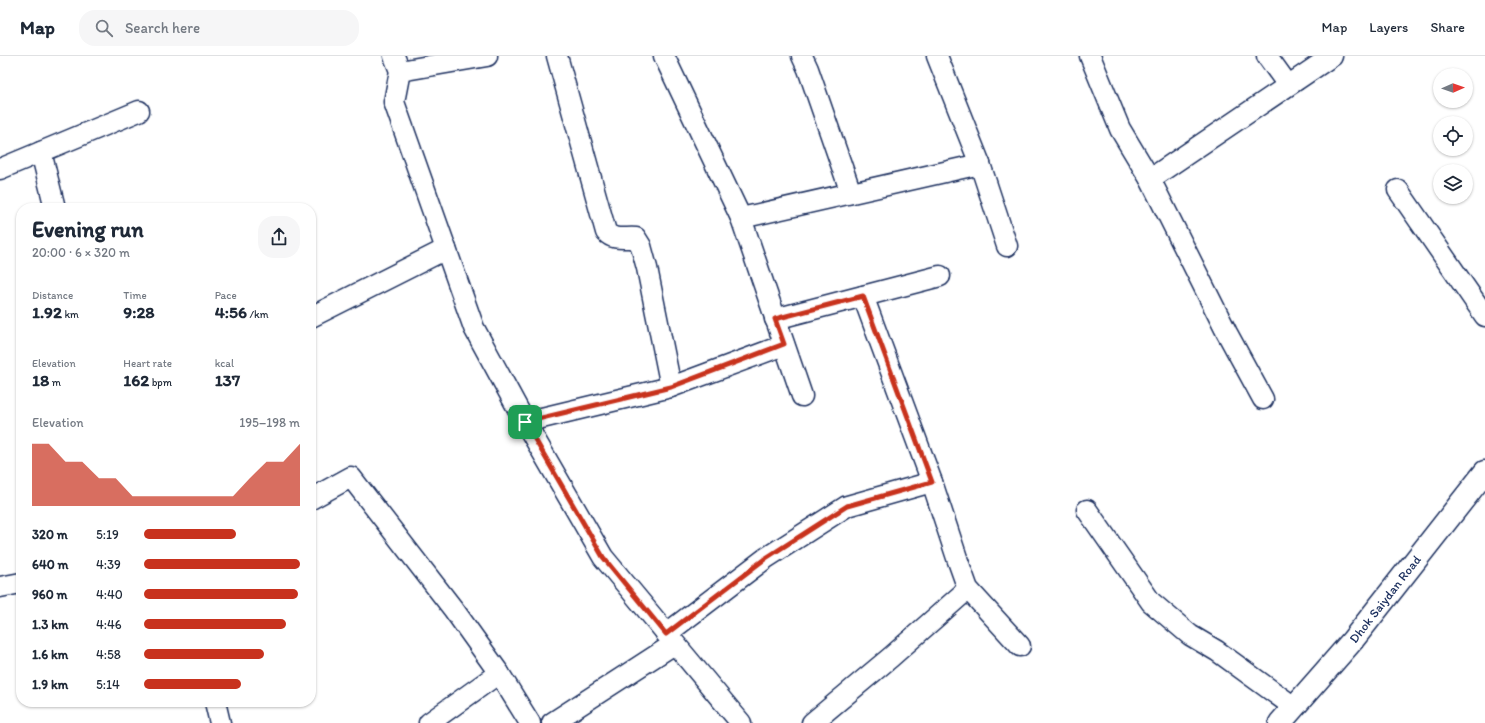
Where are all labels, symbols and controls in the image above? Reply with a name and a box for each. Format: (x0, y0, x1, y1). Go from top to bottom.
search box (79, 10, 359, 46)
text: Map (20, 16, 55, 39)
icon: search (93, 17, 115, 39)
text: Search here (125, 19, 200, 37)
text: Map (1322, 19, 1347, 36)
text: Layers (1369, 19, 1408, 36)
text: Share (1430, 19, 1465, 36)
north arrow (1433, 68, 1473, 108)
map controls (1433, 68, 1473, 204)
button: locate (1433, 116, 1473, 156)
button: layers (1433, 164, 1473, 204)
text: Evening run (32, 216, 144, 243)
button: share (258, 216, 300, 258)
text: 20:00 · 6 × 320 m (32, 245, 130, 260)
text: Distance (32, 289, 73, 302)
text: Time (123, 289, 147, 302)
text: Pace (215, 289, 237, 302)
text: 1.92 (32, 302, 62, 322)
text: 9:28 (123, 302, 155, 322)
text: 4:56 (215, 302, 247, 322)
text: km (62, 308, 79, 321)
text: /km (247, 308, 269, 321)
text: Elevation (32, 357, 76, 370)
text: Heart rate (123, 357, 172, 370)
text: kcal (215, 357, 234, 370)
text: 18 (32, 370, 49, 390)
text: 162 (123, 370, 149, 390)
text: 137 (215, 370, 240, 390)
text: m (49, 376, 61, 389)
text: bpm (149, 376, 172, 389)
pin (508, 405, 542, 439)
icon: arrive (514, 411, 536, 433)
text: Elevation (32, 415, 84, 430)
text: 195–198 m (239, 415, 300, 430)
text: 320 m (32, 527, 68, 542)
text: 5:19 (96, 527, 119, 542)
street label: Dhok Saiydan Road (1346, 552, 1424, 646)
text: 640 m (32, 557, 69, 572)
text: 4:39 (96, 557, 121, 572)
text: 960 m (32, 587, 68, 602)
text: 4:40 (96, 587, 123, 602)
text: 1.3 km (32, 617, 68, 632)
text: 4:46 (96, 617, 122, 632)
text: 1.6 km (32, 647, 68, 662)
text: 4:58 (96, 647, 121, 662)
text: 1.9 km (32, 677, 68, 692)
text: 5:14 (96, 677, 120, 692)

